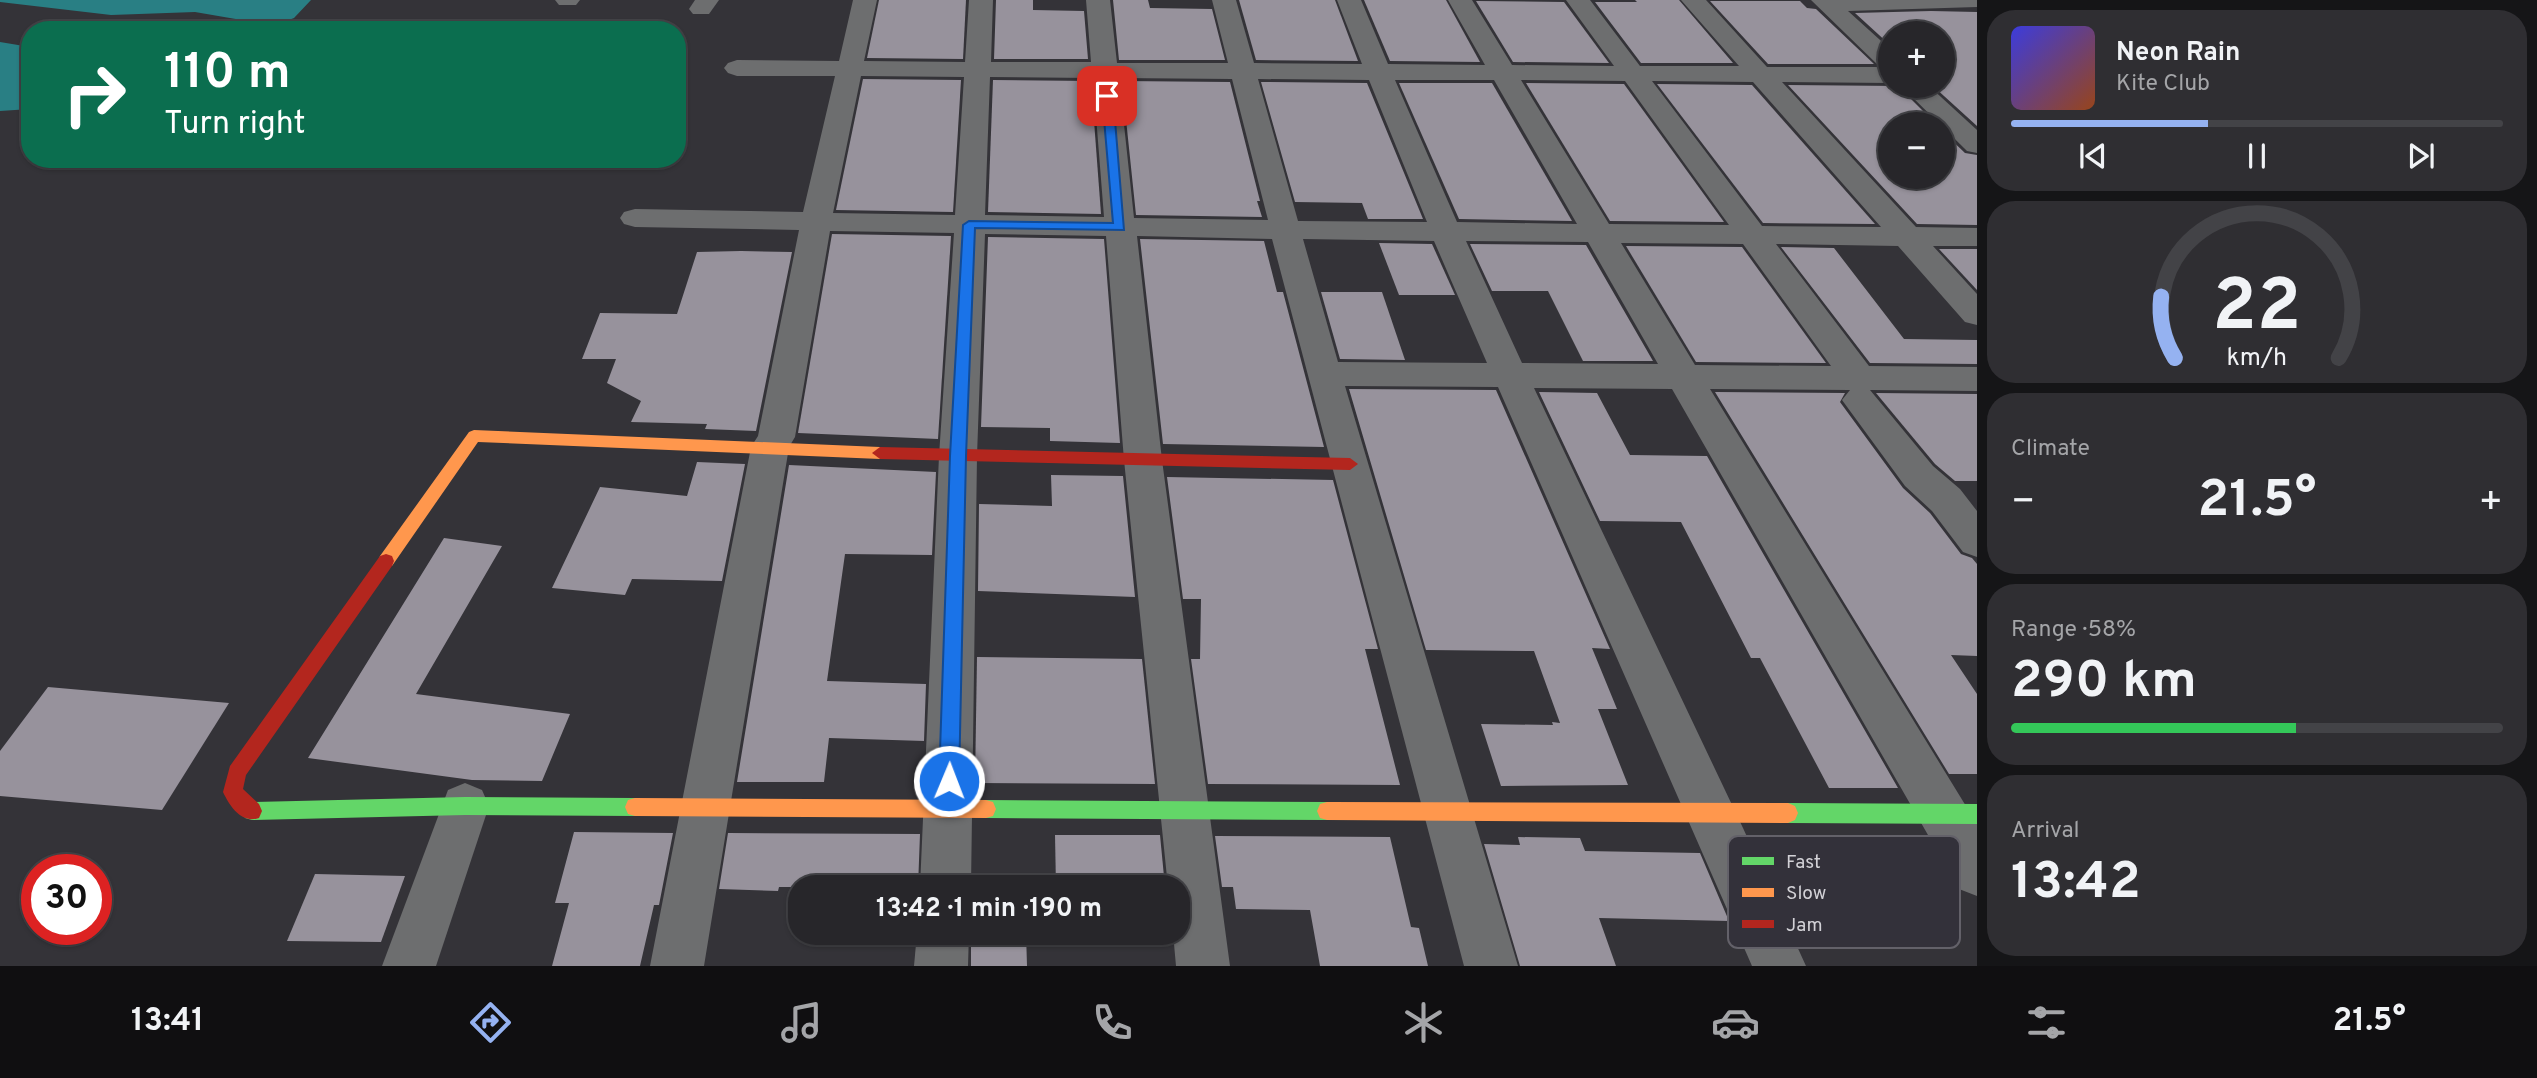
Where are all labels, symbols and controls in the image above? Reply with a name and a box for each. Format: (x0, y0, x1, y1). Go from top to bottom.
map controls (1878, 21, 1955, 189)
button: + (1878, 21, 1955, 98)
text: Neon Rain (2116, 37, 2241, 70)
text: 110 m (164, 44, 291, 106)
icon: right (49, 49, 140, 140)
pin (1077, 66, 1137, 126)
text: Kite Club (2116, 70, 2210, 99)
icon: arrive (1088, 77, 1126, 115)
text: Turn right (164, 105, 306, 145)
button: − (1878, 112, 1955, 189)
icon: previous (2074, 137, 2112, 175)
icon: pause (2238, 137, 2276, 175)
icon: next (2402, 137, 2440, 175)
text: 22 (2212, 264, 2302, 356)
text: km/h (2227, 343, 2287, 375)
text: Climate (2011, 435, 2090, 464)
text: 21.5° (2198, 469, 2316, 535)
text: − (2011, 479, 2036, 528)
text: + (2478, 479, 2503, 528)
text: Range · 58% (2011, 616, 2136, 645)
text: 290 km (2011, 650, 2197, 716)
position arrow (912, 744, 986, 818)
text: Arrival (2011, 817, 2080, 846)
legend (1728, 836, 1960, 948)
text: Fast (1786, 851, 1821, 875)
text: 13:42 (2011, 851, 2141, 917)
speed limit sign: 30 (21, 854, 112, 945)
text: Slow (1786, 882, 1826, 906)
text: 13:42 · 1 min · 190 m (876, 893, 1102, 926)
text: Jam (1786, 914, 1823, 938)
icon: directions (466, 998, 515, 1047)
icon: music (777, 998, 826, 1047)
icon: phone (1088, 998, 1137, 1047)
icon: climate (1399, 998, 1448, 1047)
icon: car (1711, 998, 1760, 1047)
icon: filters (2022, 998, 2071, 1047)
text: 13:41 (131, 1002, 204, 1042)
text: 21.5° (2333, 1002, 2406, 1042)

